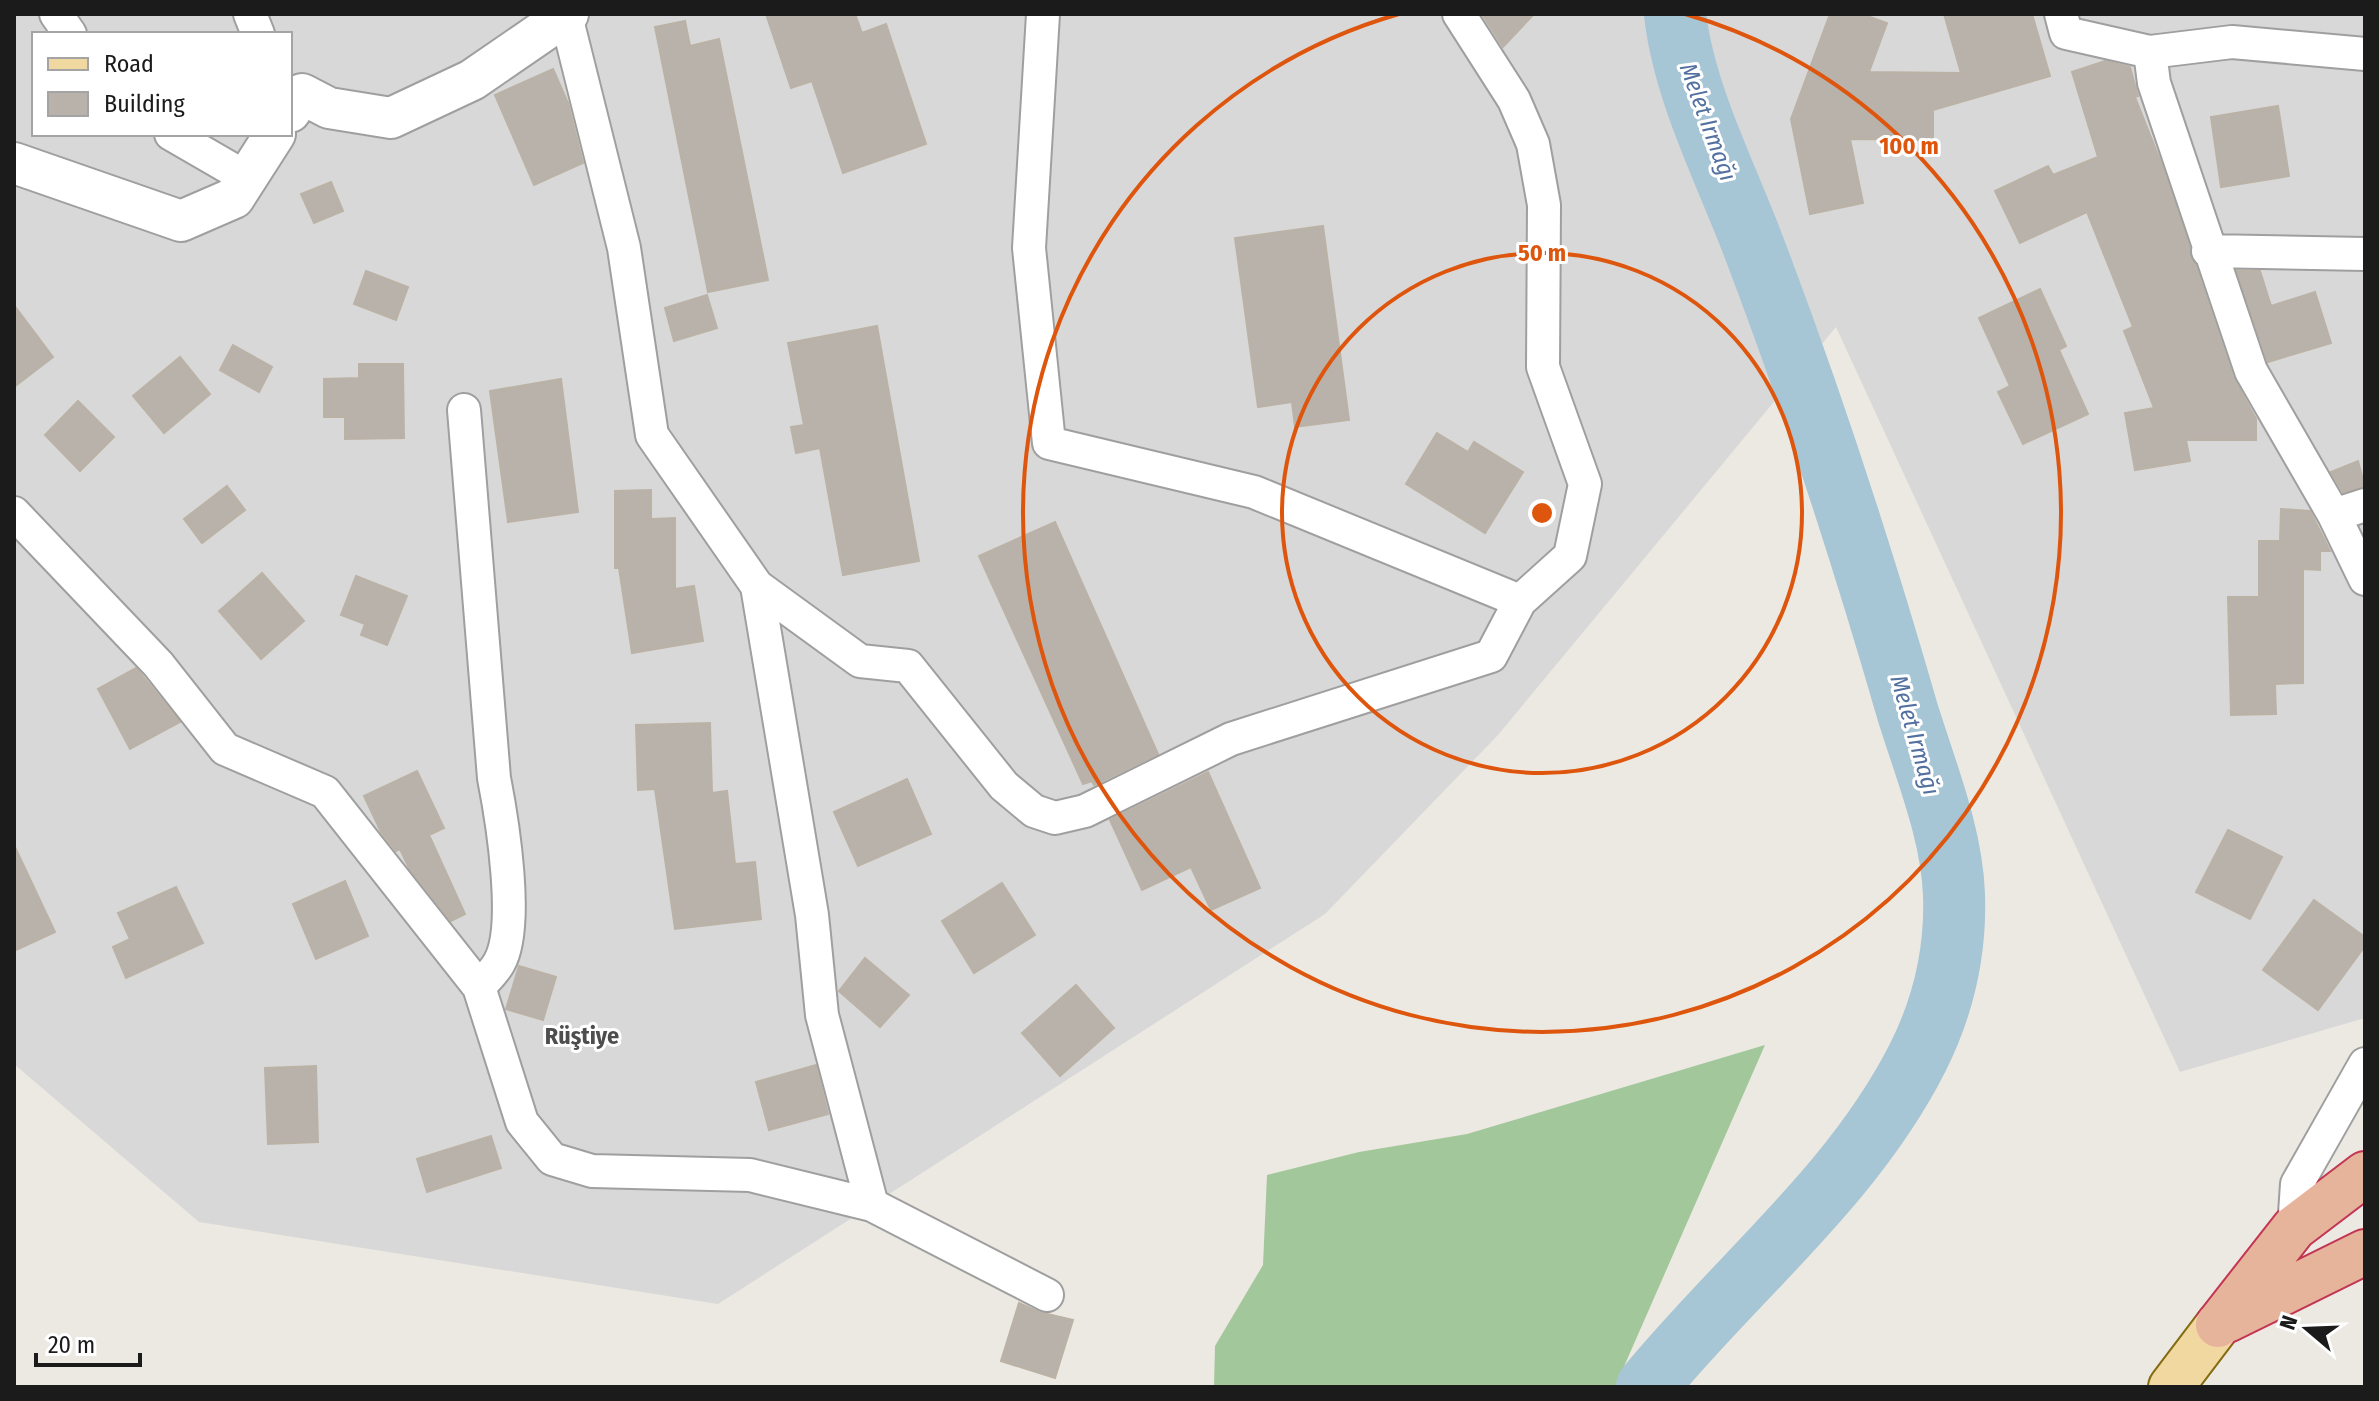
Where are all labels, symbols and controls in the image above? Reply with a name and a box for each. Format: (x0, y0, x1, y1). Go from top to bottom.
legend (32, 32, 292, 136)
text: Road (104, 50, 154, 78)
water label: Melet Irmağı (1674, 59, 1742, 185)
text: Building (104, 90, 186, 118)
text: 100 m (1879, 132, 1939, 160)
text: 50 m (1518, 239, 1566, 267)
centre of rings (1528, 499, 1556, 527)
water label: Melet Irmağı (1885, 672, 1945, 798)
district label: Rüştiye (545, 1022, 619, 1050)
north arrow (2267, 1289, 2347, 1369)
text: N (2274, 1312, 2303, 1333)
scale bar (36, 1317, 140, 1367)
text: 20 m (48, 1331, 95, 1359)

